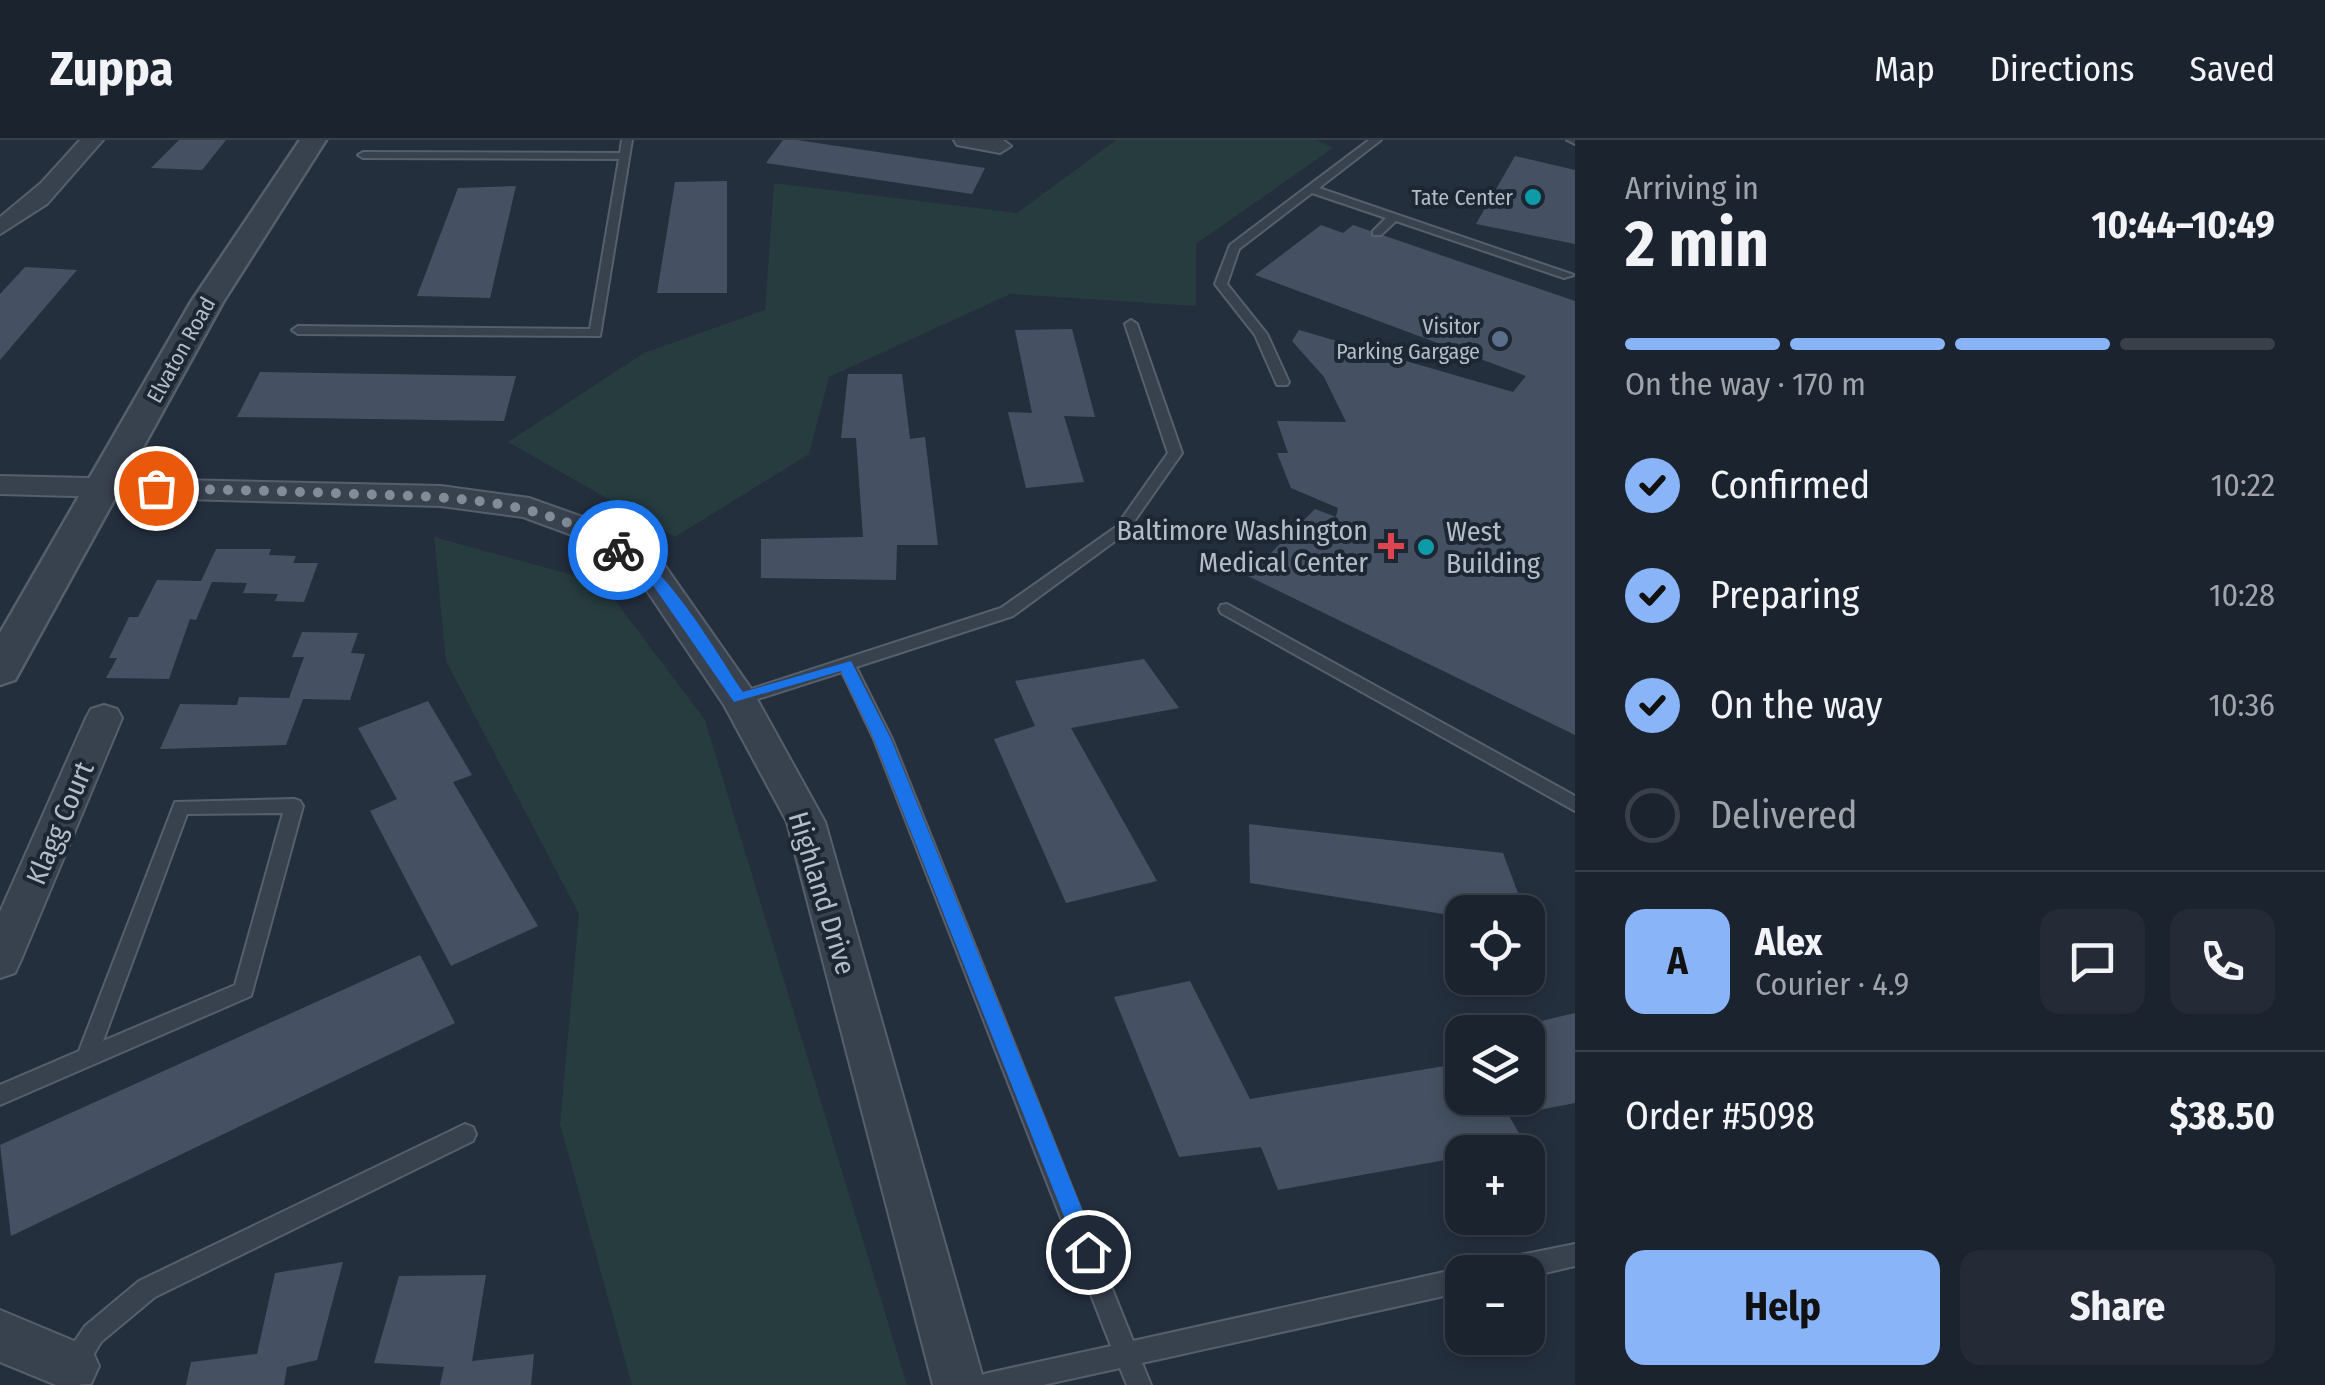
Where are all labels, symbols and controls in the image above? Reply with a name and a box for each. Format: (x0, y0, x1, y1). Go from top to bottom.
text: Zuppa (50, 40, 173, 98)
text: Map (1874, 48, 1935, 90)
text: Directions (1990, 48, 2135, 90)
text: Saved (2190, 48, 2275, 90)
text: Arriving in (1625, 169, 1759, 207)
place label: Tate Center (1412, 184, 1513, 211)
marker: Tate Center (1522, 186, 1544, 208)
text: 10:44–10:49 (2091, 202, 2275, 248)
text: 2 min (1625, 205, 1769, 283)
street label: Elvaton Road (141, 292, 221, 408)
place label: Visitor Parking Gargage (1336, 313, 1480, 365)
marker: Visitor Parking Gargage (1489, 328, 1511, 350)
text: On the way · 170 m (1625, 365, 1866, 403)
pin (114, 446, 199, 531)
icon: check (1625, 458, 1680, 513)
icon: bag (129, 461, 184, 516)
text: Confirmed (1710, 462, 1870, 508)
text: 10:22 (2211, 466, 2275, 504)
courier (568, 500, 668, 600)
place label: Baltimore Washington Medical Center (1116, 514, 1368, 579)
place label: West Building (1446, 515, 1541, 580)
icon: bike (591, 523, 646, 578)
marker: Baltimore Washington Medical Center (1378, 533, 1404, 559)
marker: West Building (1415, 536, 1437, 558)
icon: check (1625, 568, 1680, 623)
text: Preparing (1710, 572, 1859, 618)
text: 10:28 (2209, 576, 2275, 614)
icon: check (1625, 678, 1680, 733)
text: On the way (1710, 682, 1882, 728)
text: 10:36 (2208, 686, 2275, 724)
street label: Klagg Court (19, 756, 101, 889)
text: Delivered (1710, 792, 1857, 838)
street label: Highland Drive (782, 808, 862, 978)
map controls (1445, 895, 1545, 1355)
button: locate (1445, 895, 1545, 995)
button: chat (2040, 909, 2145, 1014)
button: phone (2170, 909, 2275, 1014)
text: Alex (1755, 919, 1822, 965)
text: A (1667, 938, 1688, 984)
text: Courier · 4.9 (1755, 965, 1909, 1003)
button: layers (1445, 1015, 1545, 1115)
text: Order #5098 (1625, 1093, 1815, 1139)
text: $38.50 (2170, 1093, 2275, 1139)
button: + (1445, 1135, 1545, 1235)
pin (1046, 1210, 1131, 1295)
icon: home (1061, 1225, 1116, 1280)
button: Help (1625, 1250, 1940, 1365)
button: Share (1960, 1250, 2275, 1365)
button: − (1445, 1255, 1545, 1355)

